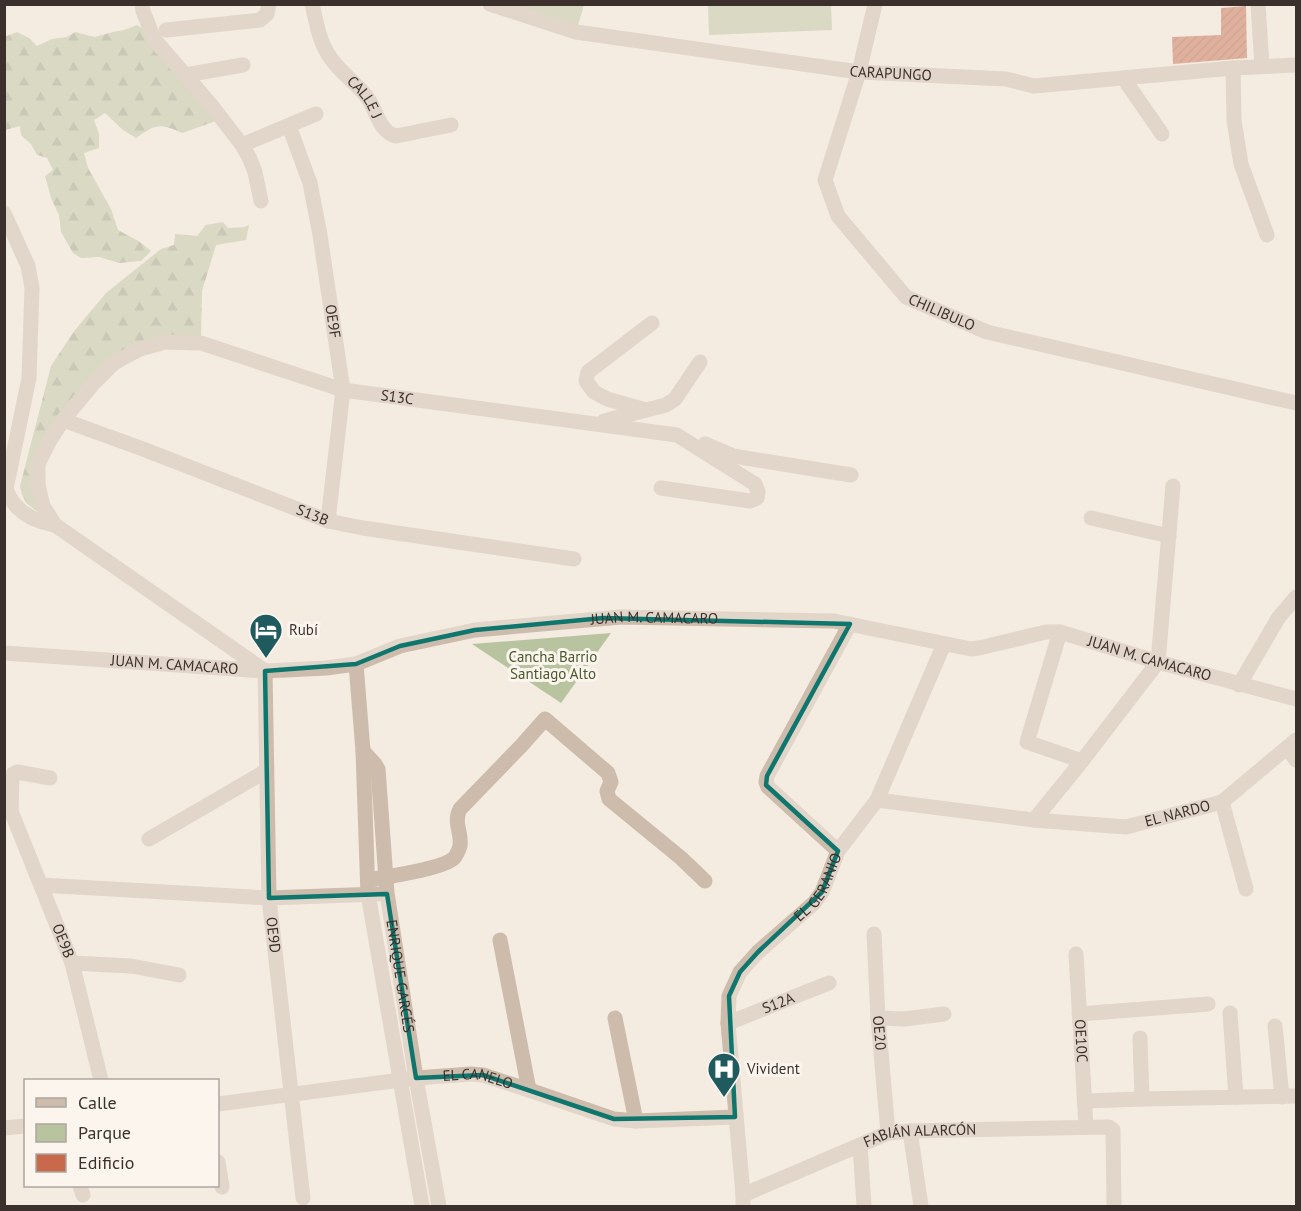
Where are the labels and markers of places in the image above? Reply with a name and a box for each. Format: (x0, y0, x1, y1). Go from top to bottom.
hotel icon: Rubí (248, 612, 284, 659)
place label: Rubí (289, 620, 318, 639)
hospital icon: Vivident (706, 1051, 742, 1098)
place label: Vivident (746, 1059, 800, 1078)

